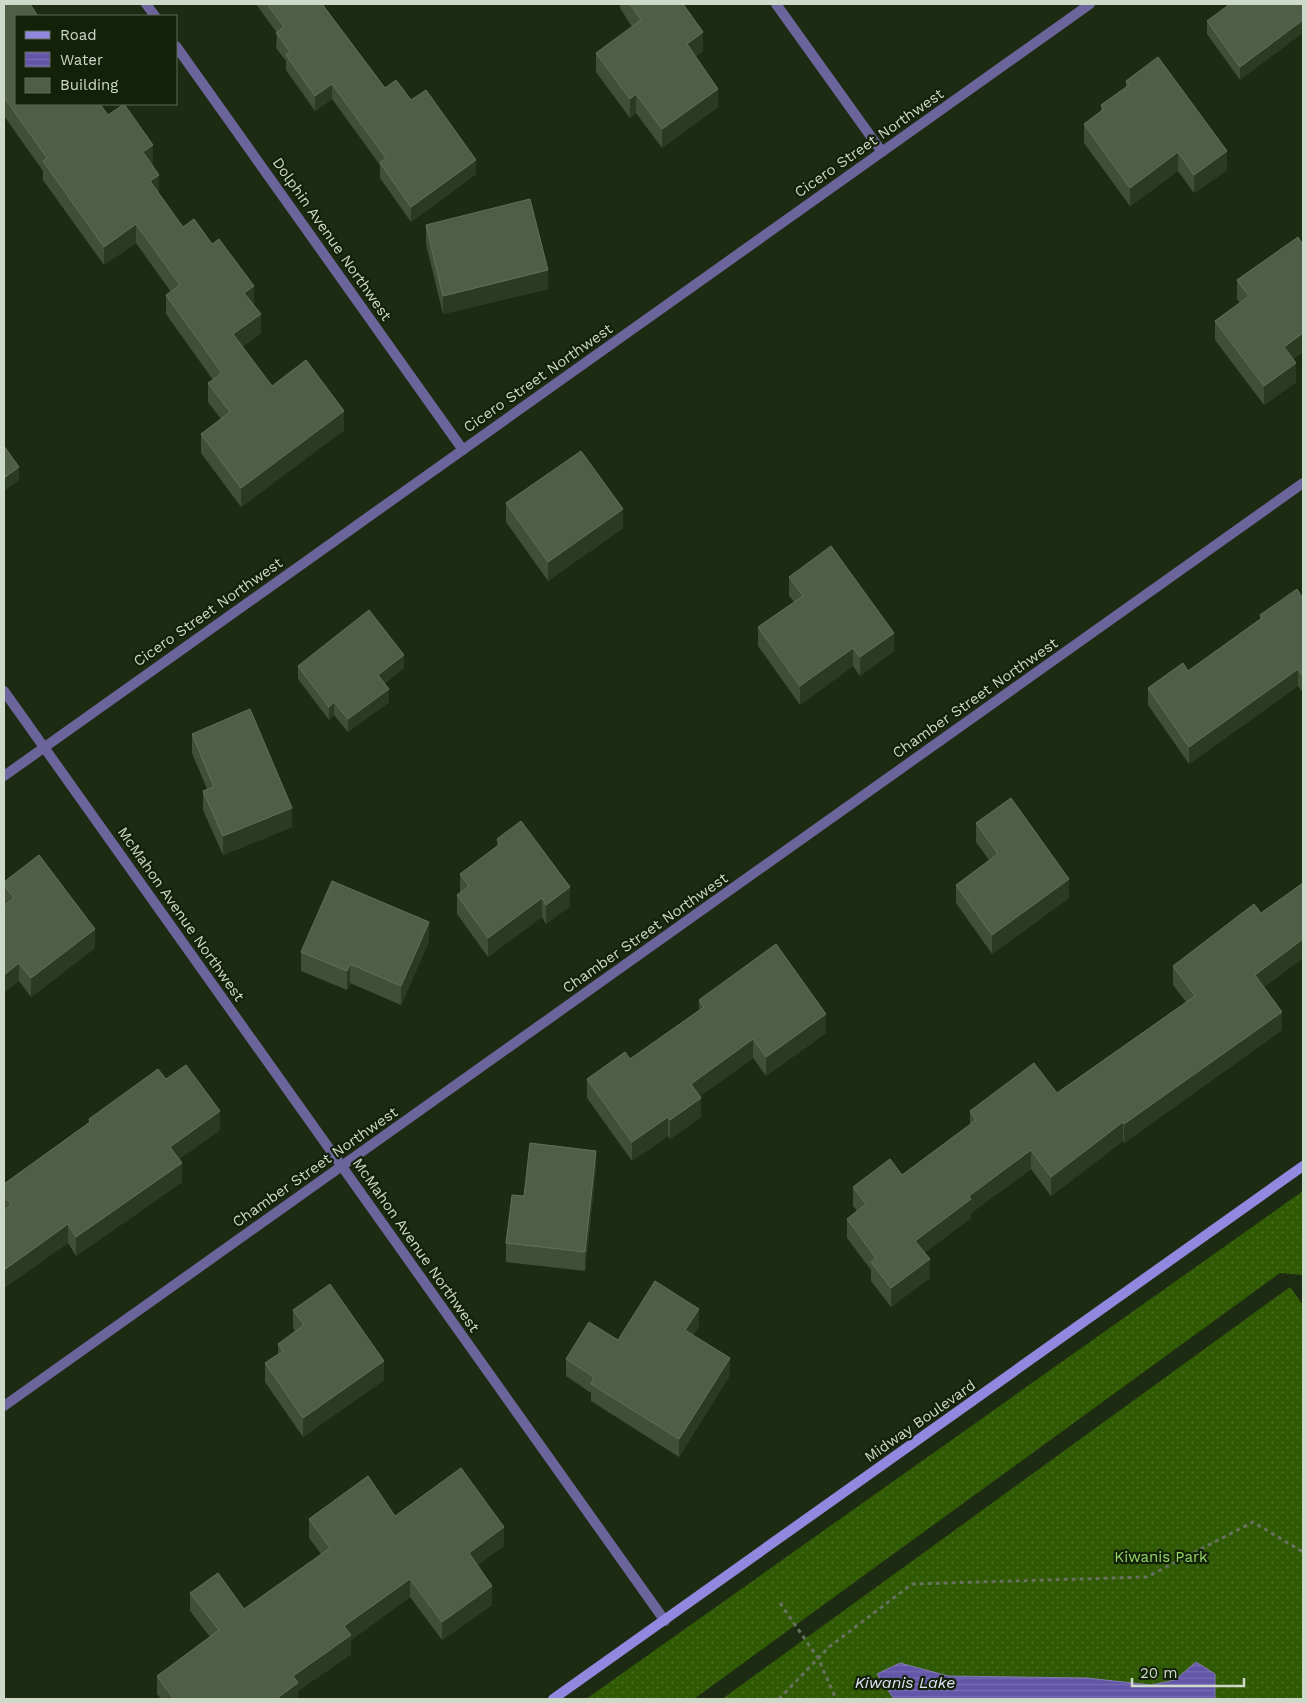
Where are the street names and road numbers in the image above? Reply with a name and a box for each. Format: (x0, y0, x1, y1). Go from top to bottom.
street label: Cicero Street Northwest (791, 84, 948, 201)
street label: Dolphin Avenue Northwest (269, 154, 396, 325)
street label: Cicero Street Northwest (460, 319, 617, 436)
street label: Cicero Street Northwest (130, 553, 287, 670)
street label: Chamber Street Northwest (889, 634, 1062, 762)
street label: McMahon Avenue Northwest (114, 823, 249, 1005)
street label: Chamber Street Northwest (559, 869, 732, 997)
street label: Chamber Street Northwest (229, 1103, 402, 1231)
street label: McMahon Avenue Northwest (349, 1154, 484, 1336)
street label: Midway Boulevard (861, 1376, 979, 1466)

